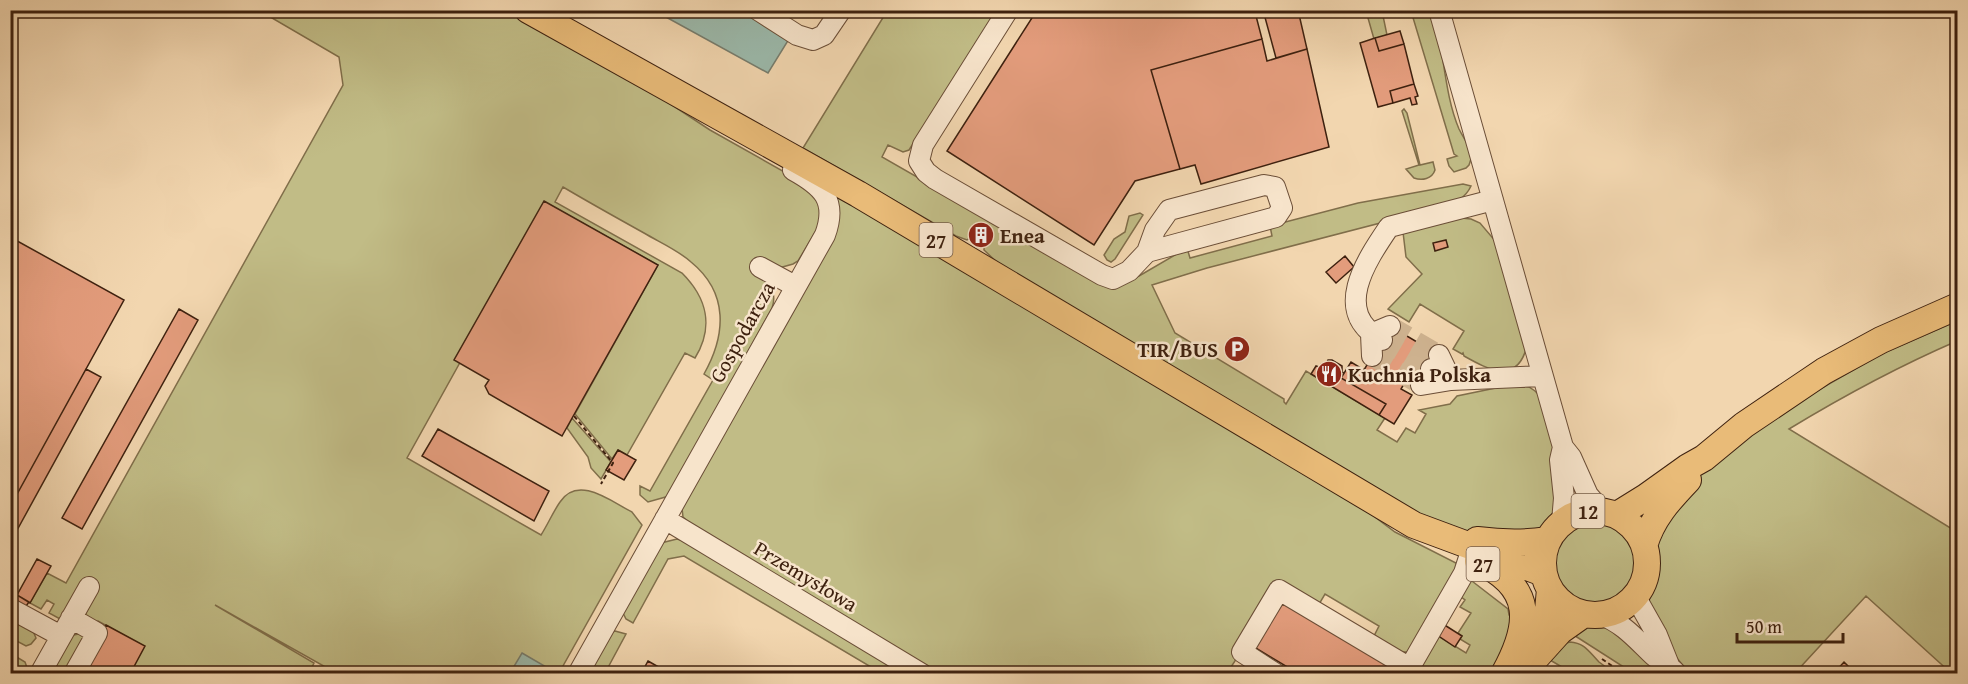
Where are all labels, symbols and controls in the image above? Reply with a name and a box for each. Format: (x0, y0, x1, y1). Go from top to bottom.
building icon: Enea (966, 220, 996, 250)
place label: Enea (1000, 220, 1045, 251)
road number: 27 (920, 223, 952, 257)
street label: Gospodarcza (701, 276, 783, 388)
place label: TIR/BUS (1137, 334, 1218, 365)
parking icon: TIR/BUS (1222, 334, 1252, 364)
restaurant icon: Kuchnia Polska (1314, 359, 1344, 389)
place label: Kuchnia Polska (1348, 359, 1491, 390)
road number: 12 (1572, 494, 1604, 528)
street label: Przemysłowa (748, 533, 864, 619)
road number: 27 (1466, 547, 1500, 581)
scale bar (1737, 606, 1844, 644)
text: 50 m (1746, 613, 1782, 640)

